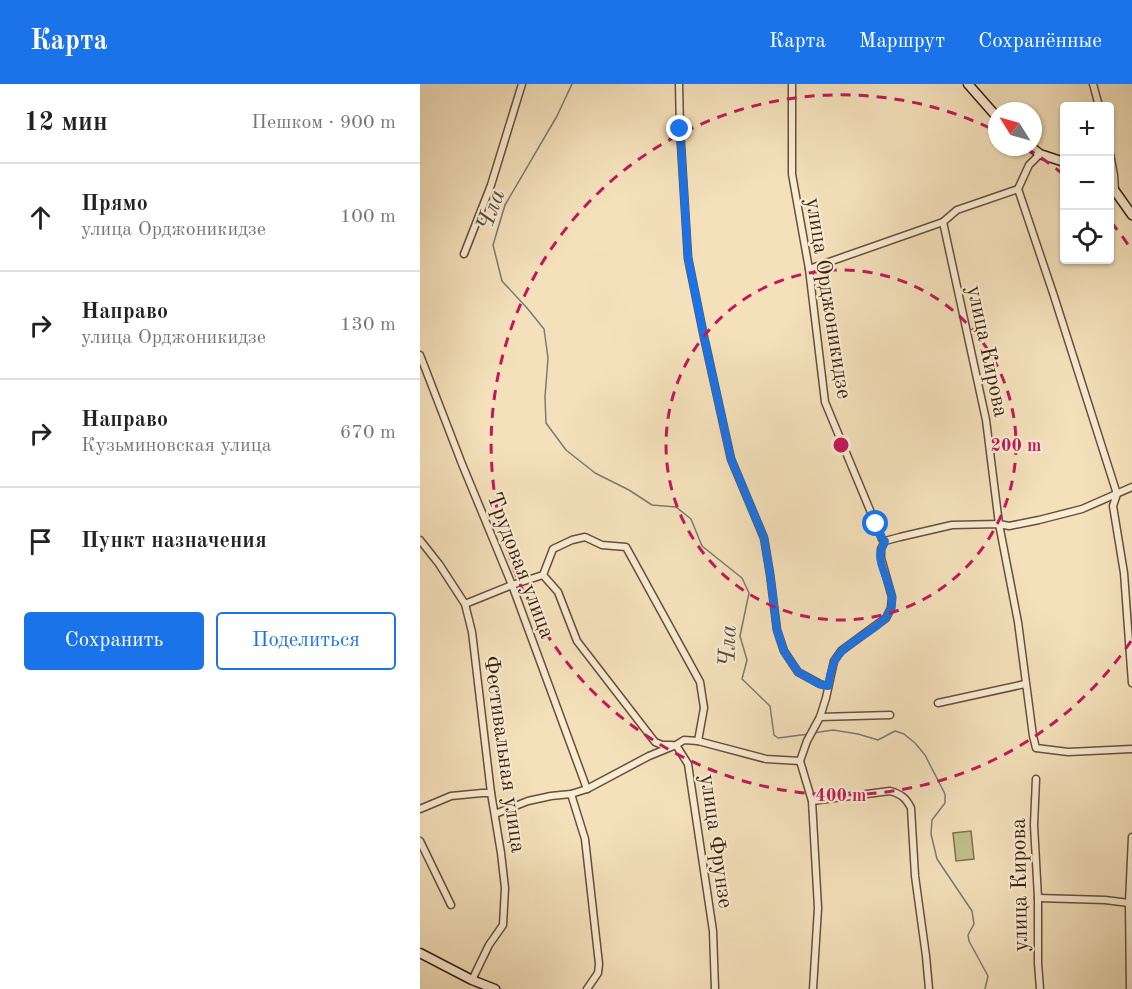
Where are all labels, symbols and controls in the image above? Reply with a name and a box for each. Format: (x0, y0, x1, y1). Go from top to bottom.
text: Карта (30, 28, 108, 56)
text: Карта (769, 31, 826, 52)
text: Маршрут (859, 31, 945, 52)
text: Сохранённые (978, 31, 1102, 52)
north arrow (988, 102, 1042, 156)
map controls (1060, 102, 1114, 264)
button: + (1060, 102, 1114, 156)
text: 12 мин (24, 110, 108, 136)
text: Пешком · 900 m (251, 113, 396, 133)
route end (666, 115, 692, 141)
button: − (1060, 156, 1114, 210)
water label: Чла (473, 186, 510, 235)
text: Прямо (81, 193, 148, 215)
street label: улица Орджоникидзе (801, 196, 855, 400)
icon: ahead (24, 201, 57, 234)
text: 100 m (340, 207, 396, 227)
button: locate (1060, 210, 1114, 264)
text: улица Орджоникидзе (81, 220, 266, 240)
street label: улица Кирова (962, 284, 1012, 419)
text: Направо (81, 301, 168, 323)
icon: right (24, 309, 57, 342)
text: 130 m (340, 315, 396, 335)
text: улица Орджоникидзе (81, 328, 266, 348)
text: Направо (81, 409, 168, 431)
icon: right (24, 417, 57, 450)
text: 670 m (340, 423, 396, 443)
centre of rings (831, 435, 851, 455)
text: Кузьминовская улица (81, 436, 272, 456)
text: 200 m (991, 437, 1041, 455)
street label: Трудовая улица (482, 490, 558, 642)
route start (862, 510, 888, 536)
icon: arrive (24, 525, 57, 558)
text: Пункт назначения (81, 530, 267, 552)
button: Сохранить (24, 612, 204, 670)
button: Поделиться (216, 612, 396, 670)
water label: Чла (716, 624, 742, 668)
street label: Фестивальная улица (479, 654, 529, 854)
street label: улица Фрунзе (696, 773, 736, 910)
text: 400 m (816, 787, 866, 805)
street label: улица Кирова (1008, 818, 1032, 952)

